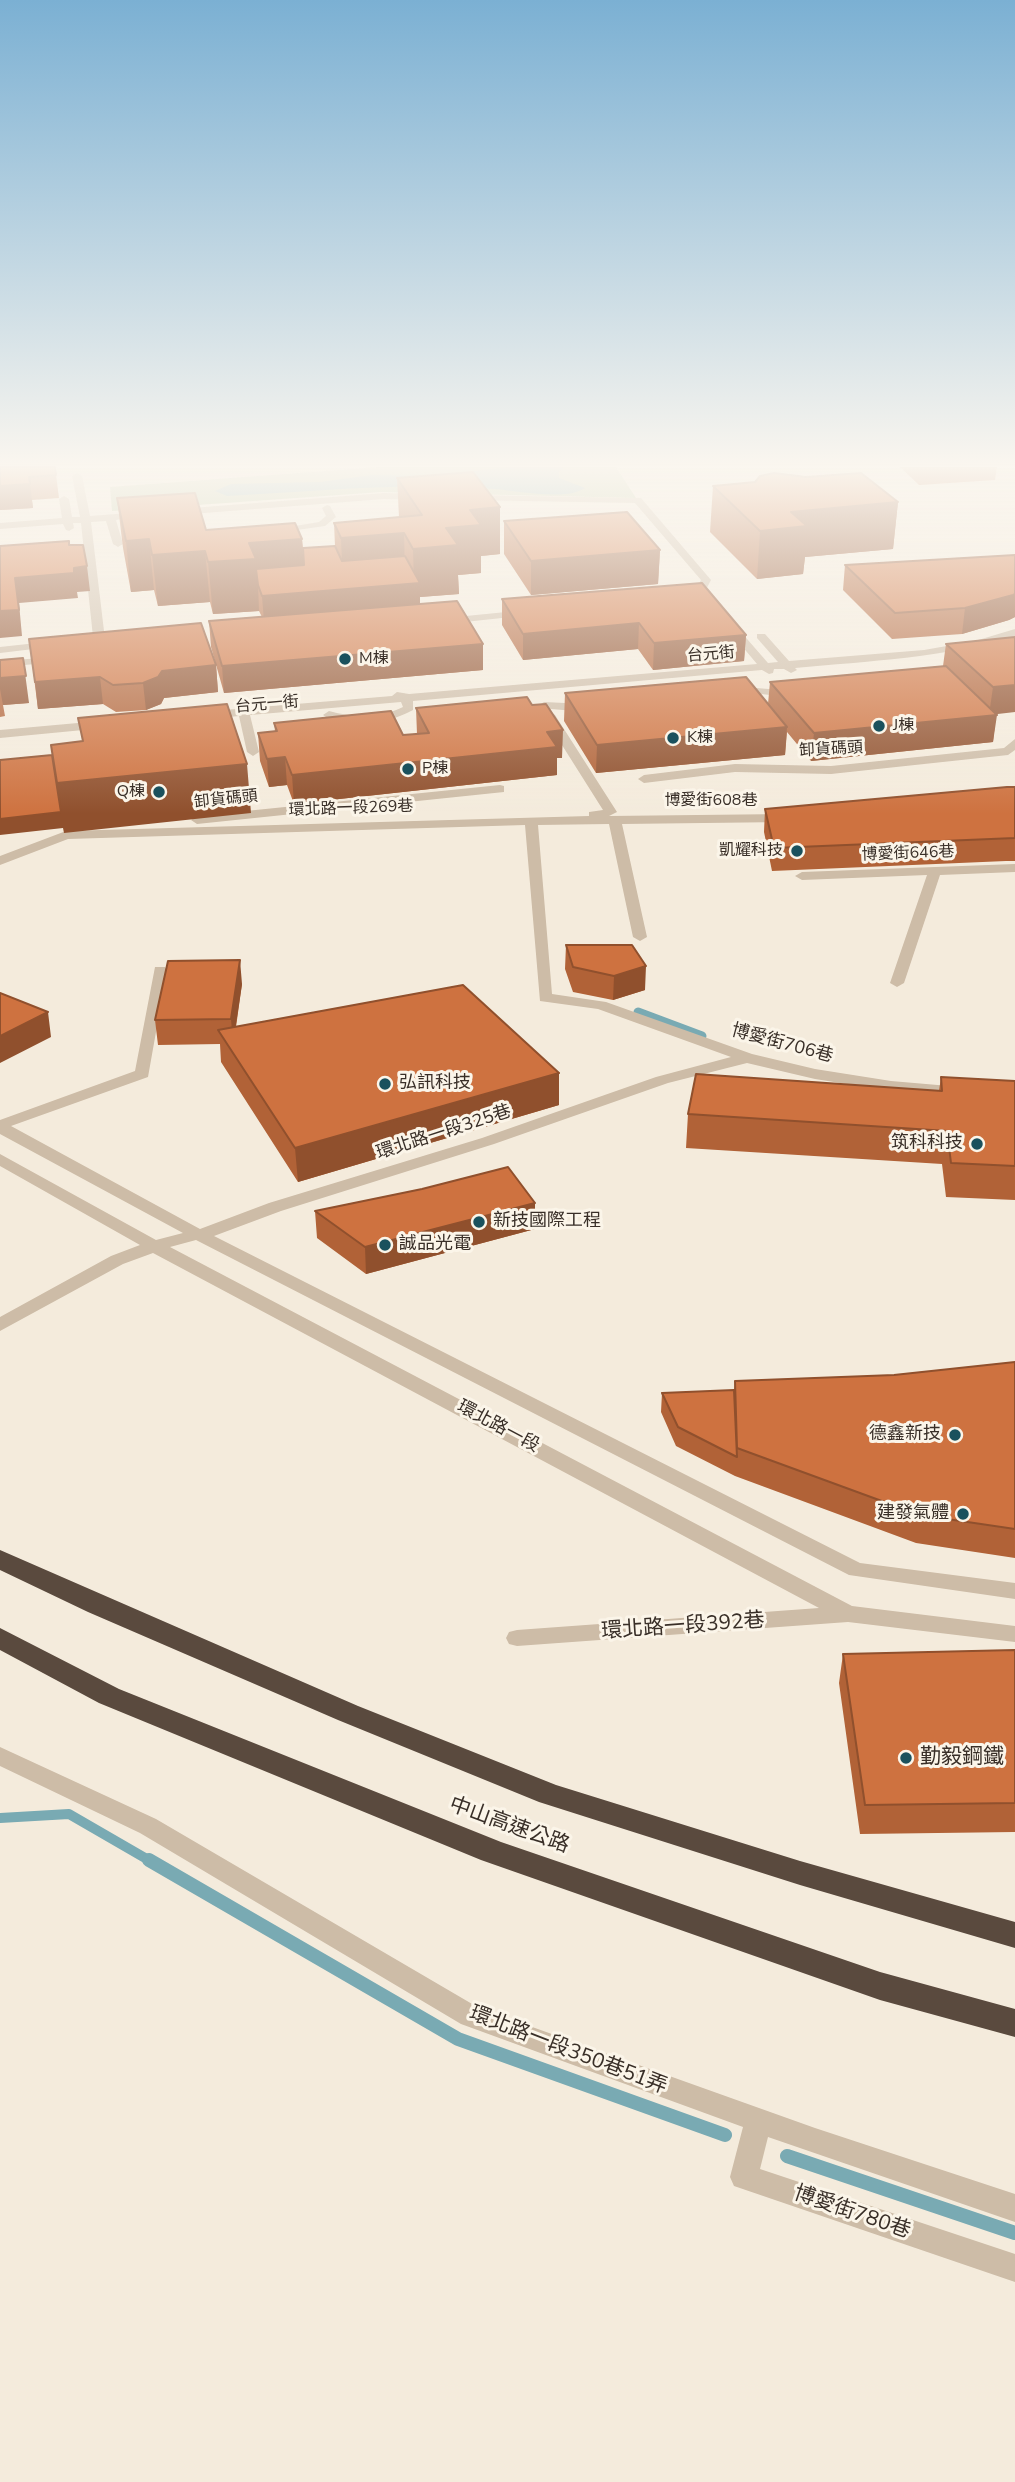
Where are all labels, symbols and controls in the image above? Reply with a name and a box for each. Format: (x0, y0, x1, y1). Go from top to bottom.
street label: 台元街 (686, 643, 736, 667)
place label: M棟 (359, 649, 389, 669)
marker: M棟 (337, 651, 353, 667)
street label: 台元一街 (234, 693, 300, 717)
place label: J棟 (893, 716, 914, 736)
marker: J棟 (871, 718, 887, 734)
place label: K棟 (687, 728, 713, 748)
marker: K棟 (665, 730, 681, 746)
street label: 卸貨碼頭 (799, 739, 863, 761)
place label: P棟 (422, 759, 448, 779)
marker: P棟 (400, 761, 416, 777)
place label: Q棟 (117, 782, 145, 802)
marker: Q棟 (151, 784, 167, 800)
street label: 卸貨碼頭 (193, 787, 259, 813)
street label: 博愛街608巷 (665, 791, 757, 811)
street label: 環北路一段269巷 (288, 797, 414, 821)
place label: 凱耀科技 (719, 841, 783, 861)
marker: 凱耀科技 (789, 843, 805, 859)
street label: 博愛街646巷 (861, 843, 955, 865)
street label: 博愛街706巷 (729, 1020, 835, 1068)
place label: 弘訊科技 (399, 1073, 471, 1095)
marker: 弘訊科技 (377, 1076, 393, 1092)
street label: 環北路一段325巷 (374, 1101, 514, 1165)
place label: 筑科科技 (891, 1133, 963, 1155)
marker: 筑科科技 (969, 1136, 985, 1152)
place label: 新技國際工程 (493, 1211, 601, 1233)
marker: 新技國際工程 (471, 1214, 487, 1230)
place label: 誠品光電 (399, 1234, 471, 1256)
marker: 誠品光電 (377, 1237, 393, 1253)
street label: 環北路一段 (453, 1396, 543, 1458)
place label: 德鑫新技 (869, 1424, 941, 1446)
marker: 德鑫新技 (947, 1427, 963, 1443)
place label: 建發氣體 (877, 1503, 949, 1525)
marker: 建發氣體 (955, 1506, 971, 1522)
street label: 環北路一段392巷 (600, 1609, 766, 1645)
place label: 勤毅鋼鐵 (920, 1745, 1004, 1771)
marker: 勤毅鋼鐵 (898, 1750, 914, 1766)
street label: 中山高速公路 (445, 1793, 573, 1859)
street label: 環北路一段350巷51弄 (465, 2002, 671, 2100)
street label: 博愛街780巷 (790, 2181, 914, 2245)

